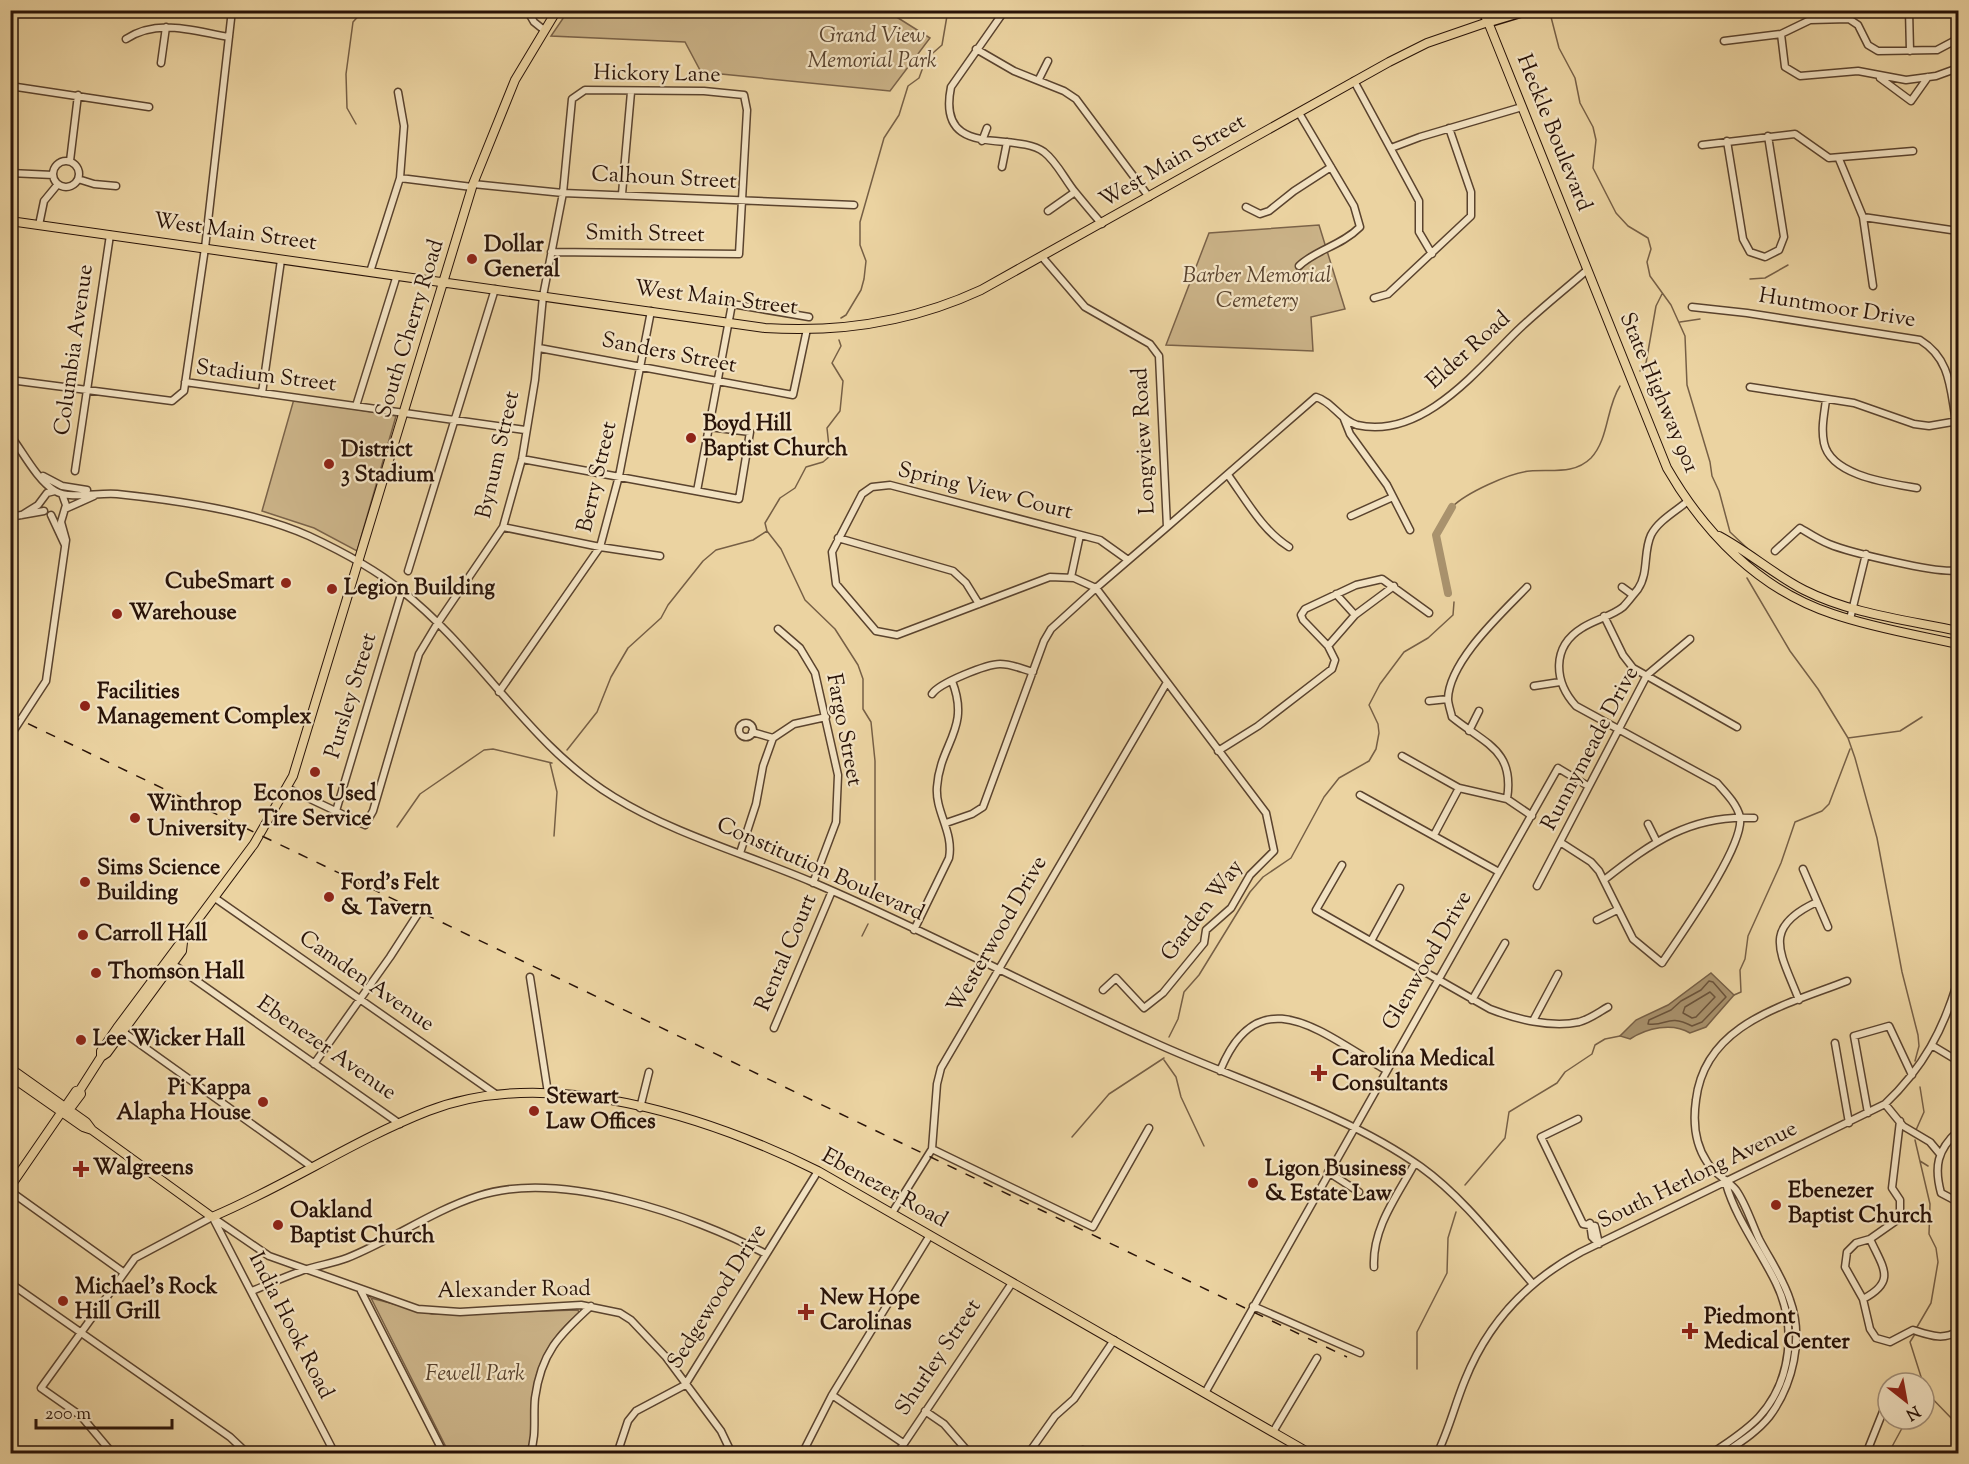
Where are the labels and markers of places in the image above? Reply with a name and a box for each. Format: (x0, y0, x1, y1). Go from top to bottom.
place label: Dollar General (484, 230, 561, 287)
marker: Dollar General (465, 252, 479, 266)
place label: Boyd Hill Baptist Church (703, 409, 848, 466)
marker: Boyd Hill Baptist Church (684, 431, 698, 445)
place label: District 3 Stadium (341, 435, 435, 492)
marker: District 3 Stadium (322, 457, 336, 471)
place label: CubeSmart (165, 567, 274, 599)
place label: Legion Building (344, 573, 495, 605)
marker: CubeSmart (279, 576, 293, 590)
marker: Legion Building (325, 582, 339, 596)
place label: Warehouse (129, 598, 237, 630)
marker: Warehouse (110, 607, 124, 621)
place label: Facilities Management Complex (97, 677, 312, 734)
marker: Facilities Management Complex (78, 699, 92, 713)
marker: Econos Used Tire Service (308, 765, 322, 779)
place label: Econos Used Tire Service (254, 779, 377, 836)
place label: Winthrop University (147, 789, 247, 846)
marker: Winthrop University (128, 811, 142, 825)
place label: Sims Science Building (97, 853, 220, 910)
place label: Ford's Felt & Tavern (341, 868, 440, 925)
marker: Sims Science Building (78, 875, 92, 889)
marker: Ford's Felt & Tavern (322, 890, 336, 904)
place label: Carroll Hall (95, 919, 208, 951)
marker: Carroll Hall (76, 928, 90, 942)
place label: Thomson Hall (108, 957, 245, 989)
marker: Thomson Hall (89, 966, 103, 980)
place label: Lee Wicker Hall (93, 1024, 246, 1056)
marker: Lee Wicker Hall (74, 1033, 88, 1047)
place label: Carolina Medical Consultants (1332, 1044, 1495, 1101)
marker: Carolina Medical Consultants (1310, 1064, 1328, 1082)
place label: Pi Kappa Alapha House (116, 1073, 252, 1130)
place label: Stewart Law Offices (546, 1082, 656, 1139)
marker: Pi Kappa Alapha House (256, 1095, 270, 1109)
marker: Stewart Law Offices (527, 1104, 541, 1118)
place label: Walgreens (93, 1153, 194, 1185)
place label: Ligon Business & Estate Law (1265, 1154, 1407, 1211)
marker: Walgreens (74, 1162, 88, 1176)
marker: Ligon Business & Estate Law (1246, 1176, 1260, 1190)
place label: Ebenezer Baptist Church (1788, 1176, 1933, 1233)
place label: Oakland Baptist Church (290, 1196, 435, 1253)
marker: Ebenezer Baptist Church (1769, 1198, 1783, 1212)
marker: Oakland Baptist Church (271, 1218, 285, 1232)
place label: Michael's Rock Hill Grill (75, 1272, 218, 1329)
place label: New Hope Carolinas (820, 1283, 920, 1340)
marker: Michael's Rock Hill Grill (56, 1294, 70, 1308)
place label: Piedmont Medical Center (1704, 1302, 1851, 1359)
marker: New Hope Carolinas (797, 1303, 815, 1321)
marker: Piedmont Medical Center (1681, 1322, 1699, 1340)

